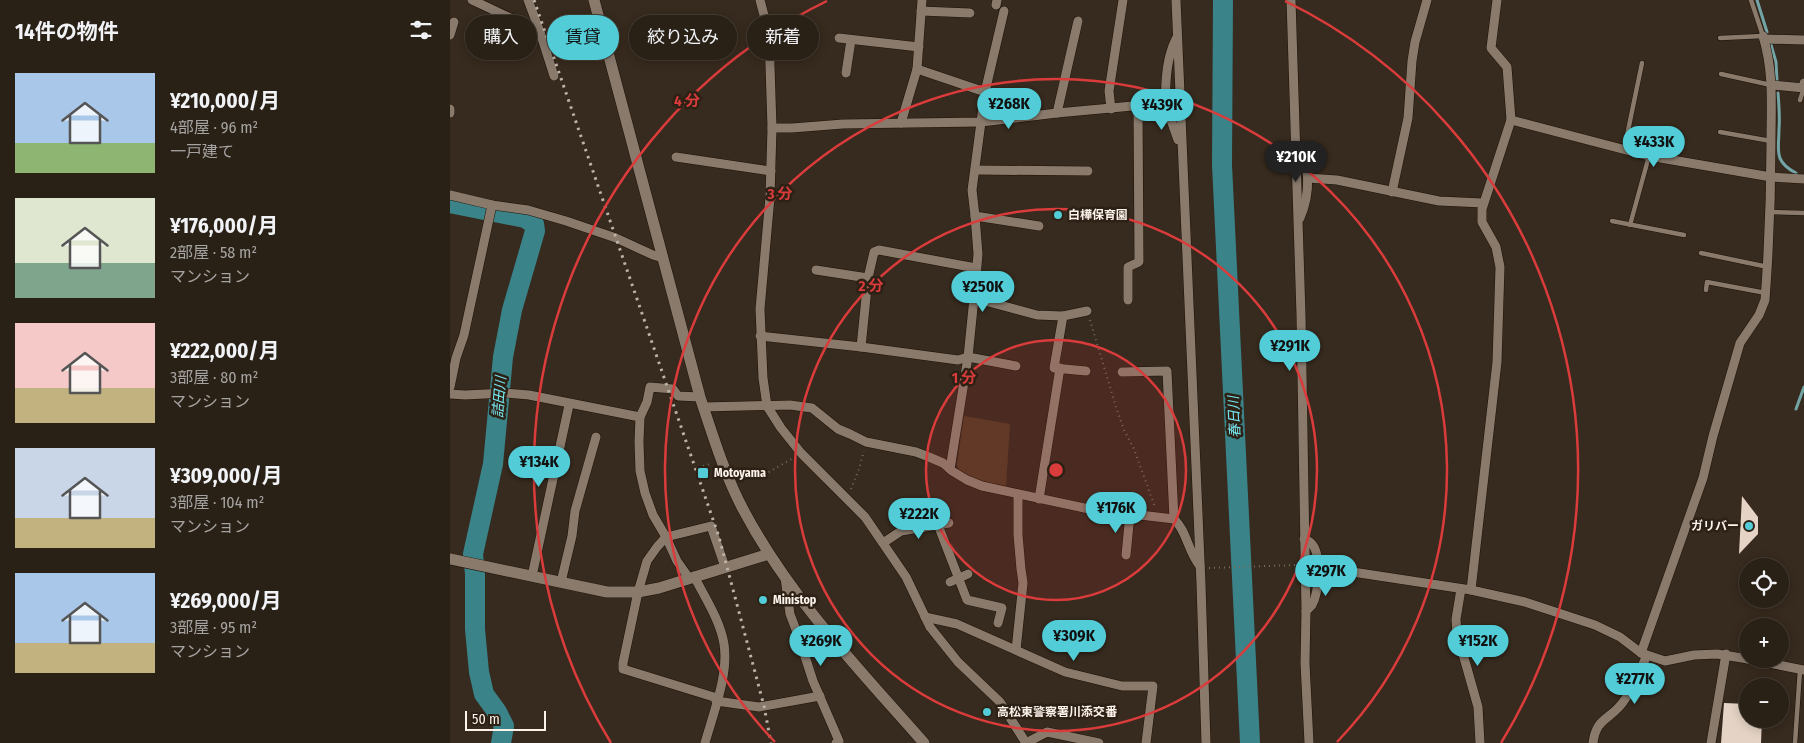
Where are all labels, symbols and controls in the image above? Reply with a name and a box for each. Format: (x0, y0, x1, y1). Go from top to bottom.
chip: 購入 (465, 15, 537, 60)
chip: 賃貸 (547, 15, 619, 60)
chip: 絞り込み (629, 15, 737, 60)
chip: 新着 (747, 15, 819, 60)
icon: filters (407, 16, 435, 44)
text: 14件の物件 (15, 19, 119, 45)
text: ¥210,000/月 (170, 88, 280, 114)
pin: ¥268K (974, 88, 1044, 130)
pin: ¥439K (1127, 88, 1197, 131)
text: 4 分 (674, 92, 700, 110)
icon: home (55, 93, 115, 153)
text: ¥268K (988, 94, 1030, 113)
text: ¥439K (1142, 95, 1183, 114)
text: 4部屋 · 96 m² (170, 118, 258, 137)
pin: ¥433K (1619, 126, 1689, 168)
text: ¥433K (1634, 132, 1674, 151)
pin: ¥210K (1261, 140, 1331, 183)
text: 一戸建て (170, 142, 234, 161)
text: ¥210K (1276, 147, 1316, 166)
text: 3 分 (766, 185, 793, 203)
place label: 白樺保育園 (1068, 208, 1128, 222)
marker: 白樺保育園 (1052, 209, 1064, 221)
text: ¥176,000/月 (170, 213, 278, 239)
icon: home (55, 218, 115, 278)
text: 2部屋 · 58 m² (170, 243, 257, 262)
text: マンション (170, 267, 250, 286)
pin: ¥250K (948, 270, 1018, 313)
text: 2 分 (857, 277, 884, 295)
text: ¥250K (962, 277, 1004, 296)
pin: ¥291K (1255, 330, 1325, 372)
text: ¥291K (1270, 336, 1310, 355)
text: ¥222,000/月 (170, 338, 279, 364)
icon: home (55, 343, 115, 403)
text: 3部屋 · 80 m² (170, 368, 258, 387)
text: 1 分 (952, 369, 976, 387)
water label: 詰田川 (489, 373, 510, 419)
text: マンション (170, 392, 250, 411)
water label: 春日川 (1225, 394, 1244, 438)
pin: ¥134K (504, 446, 574, 488)
text: ¥134K (519, 452, 559, 471)
centre of rings (1047, 461, 1065, 479)
text: ¥309,000/月 (170, 463, 282, 489)
marker: Motoyama (696, 466, 710, 480)
place label: Motoyama (714, 466, 766, 480)
icon: home (55, 468, 115, 528)
pin: ¥176K (1081, 492, 1151, 534)
text: 3部屋 · 104 m² (170, 493, 264, 512)
pin: ¥222K (884, 498, 954, 540)
text: ¥176K (1097, 498, 1135, 517)
text: ¥222K (899, 504, 939, 523)
text: マンション (170, 517, 250, 536)
place label: ガリバー (1691, 519, 1739, 533)
marker: ガリバー (1743, 520, 1755, 532)
pin: ¥297K (1291, 554, 1361, 597)
map controls (1739, 558, 1789, 728)
button: locate (1739, 558, 1789, 608)
text: ¥297K (1306, 561, 1346, 580)
text: ¥269,000/月 (170, 588, 282, 614)
icon: home (55, 593, 115, 653)
place label: Ministop (773, 593, 817, 607)
marker: Ministop (757, 594, 769, 606)
text: 3部屋 · 95 m² (170, 618, 257, 637)
button: + (1739, 618, 1789, 668)
pin: ¥309K (1039, 620, 1109, 662)
pin: ¥269K (786, 624, 856, 667)
pin: ¥152K (1443, 624, 1513, 667)
text: ¥309K (1053, 626, 1095, 645)
text: ¥269K (800, 631, 842, 650)
text: ¥152K (1459, 631, 1497, 650)
text: マンション (170, 642, 250, 661)
pin: ¥277K (1600, 662, 1670, 705)
text: ¥277K (1616, 669, 1654, 688)
button: − (1739, 678, 1789, 728)
place label: 高松東警察署川添交番 (997, 705, 1118, 719)
marker: 高松東警察署川添交番 (981, 706, 993, 718)
scale bar (465, 708, 546, 731)
text: 50 m (472, 711, 500, 728)

